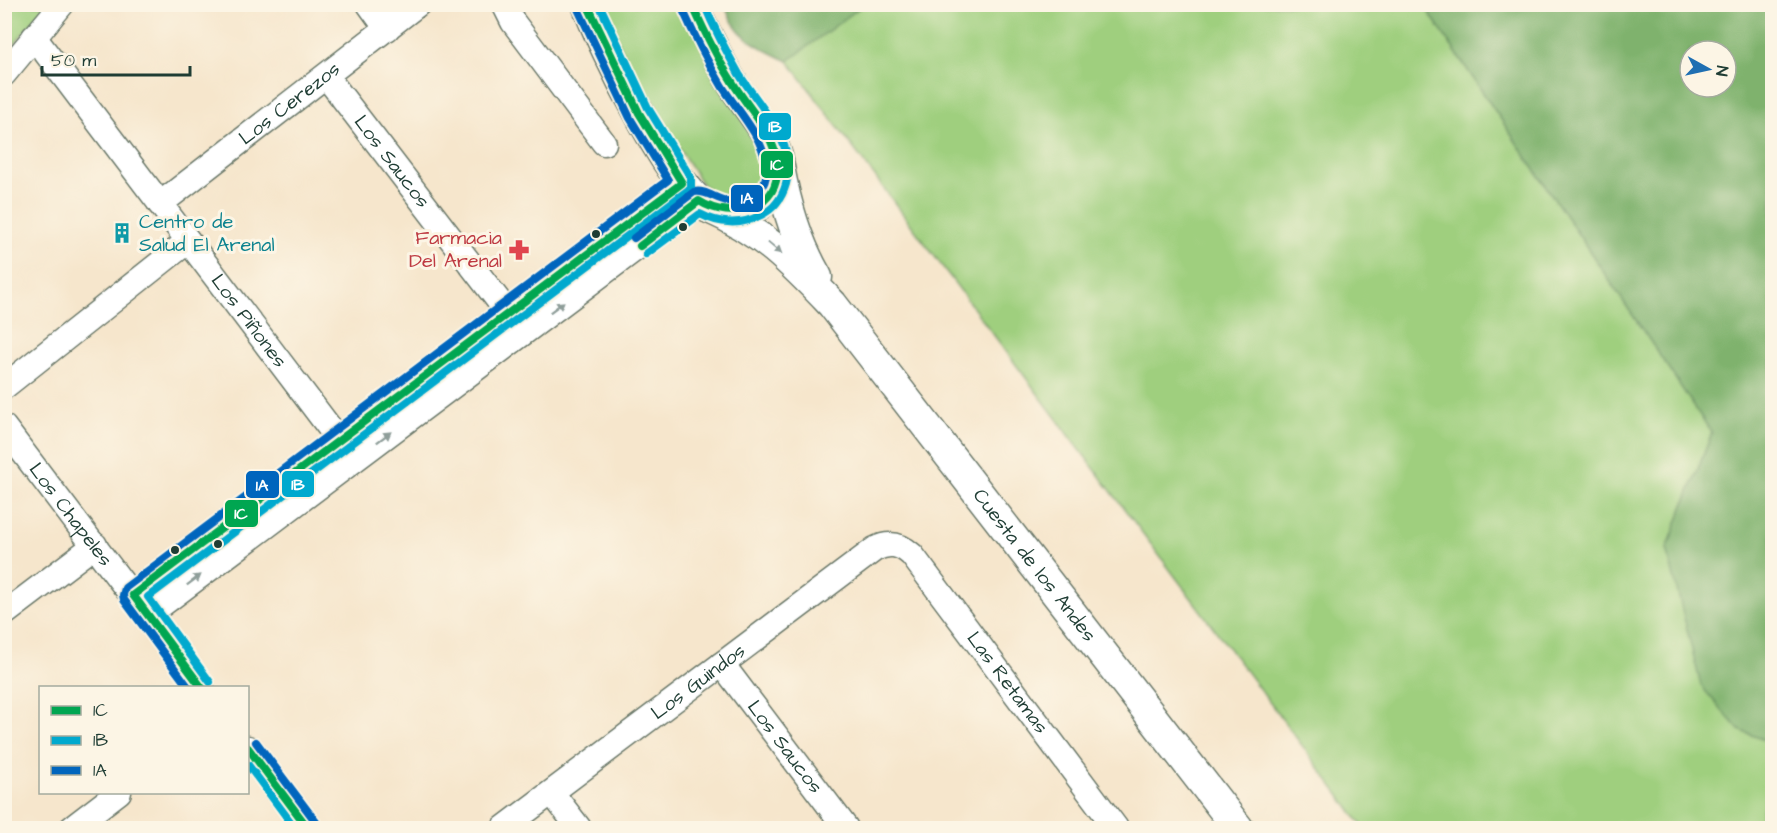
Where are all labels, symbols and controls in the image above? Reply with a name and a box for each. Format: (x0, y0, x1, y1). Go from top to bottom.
scale bar (42, 39, 190, 77)
north arrow (1678, 39, 1738, 99)
text: 50 m (51, 48, 96, 73)
street label: Los Cerezos (233, 55, 346, 152)
text: N (1710, 64, 1733, 77)
street label: Los Saucos (347, 109, 436, 214)
line badge: 1B (758, 112, 792, 141)
text: 1B (768, 116, 782, 138)
line badge: 1C (760, 150, 794, 179)
text: 1C (770, 154, 784, 176)
line badge: 1A (730, 184, 764, 213)
text: 1A (741, 188, 754, 210)
place label: Centro de Salud El Arenal (139, 208, 275, 259)
building icon: Centro de Salud El Arenal (110, 221, 134, 245)
unlabelled marker (677, 221, 689, 233)
place label: Farmacia Del Arenal (409, 224, 502, 275)
unlabelled marker (590, 228, 602, 240)
pharmacy icon: Farmacia Del Arenal (507, 238, 531, 262)
one-way arrow (767, 241, 783, 254)
street label: Los Piñones (204, 268, 293, 374)
one-way arrow (549, 302, 564, 314)
one-way arrow (376, 431, 392, 444)
street label: Los Chapeles (22, 457, 119, 572)
line badge: 1A (245, 470, 280, 499)
line badge: 1B (281, 470, 315, 498)
text: 1B (291, 474, 305, 496)
text: 1A (256, 475, 269, 497)
street label: Cuesta de los Andes (966, 483, 1103, 648)
line badge: 1C (224, 499, 259, 528)
text: 1C (234, 503, 248, 525)
unlabelled marker (212, 538, 224, 550)
unlabelled marker (169, 544, 181, 556)
one-way arrow (187, 574, 202, 586)
street label: Las Retamas (960, 626, 1055, 740)
street label: Los Guindos (645, 637, 751, 727)
legend (39, 686, 249, 794)
street label: Los Saucos (740, 695, 829, 799)
text: 1C (93, 698, 108, 723)
text: 1B (93, 728, 108, 753)
text: 1A (93, 758, 107, 783)

